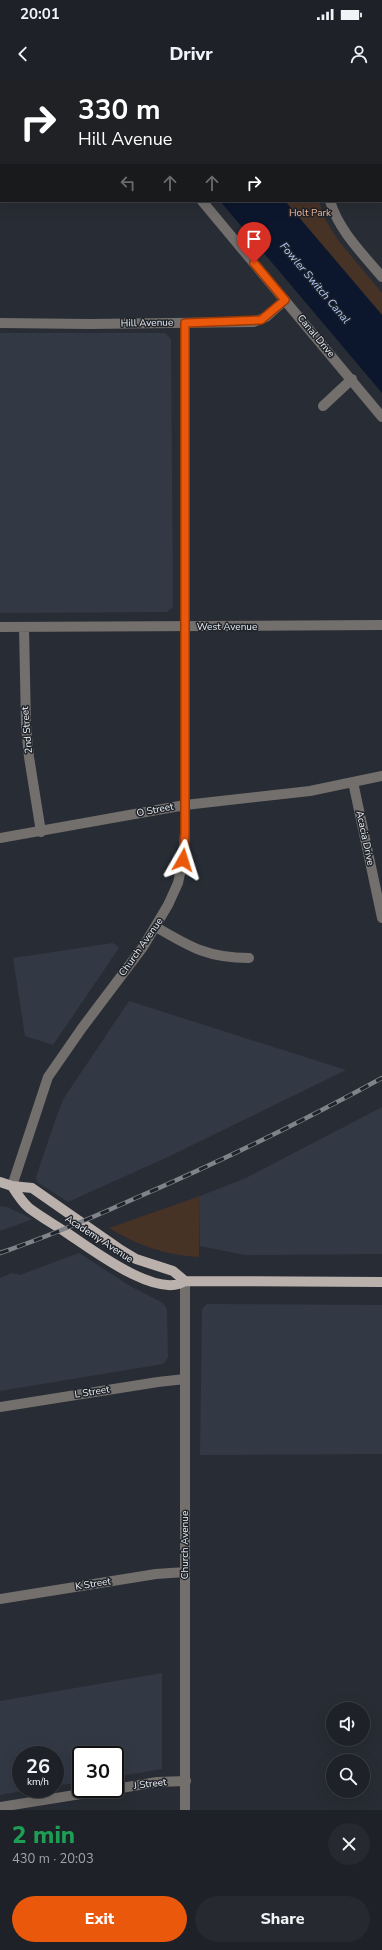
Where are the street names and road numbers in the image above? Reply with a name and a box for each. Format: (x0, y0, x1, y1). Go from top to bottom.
street label: Canal Drive (294, 312, 338, 360)
street label: Hill Avenue (121, 316, 173, 330)
street label: West Avenue (197, 620, 257, 634)
street label: 2nd Street (18, 705, 36, 754)
street label: O Street (135, 799, 175, 820)
street label: Acacia Drive (352, 809, 378, 867)
street label: Church Avenue (116, 915, 166, 979)
street label: Academy Avenue (62, 1212, 136, 1266)
street label: L Street (73, 1382, 111, 1402)
street label: Church Avenue (178, 1511, 192, 1579)
street label: K Street (74, 1574, 112, 1594)
street label: J Street (132, 1775, 168, 1793)

